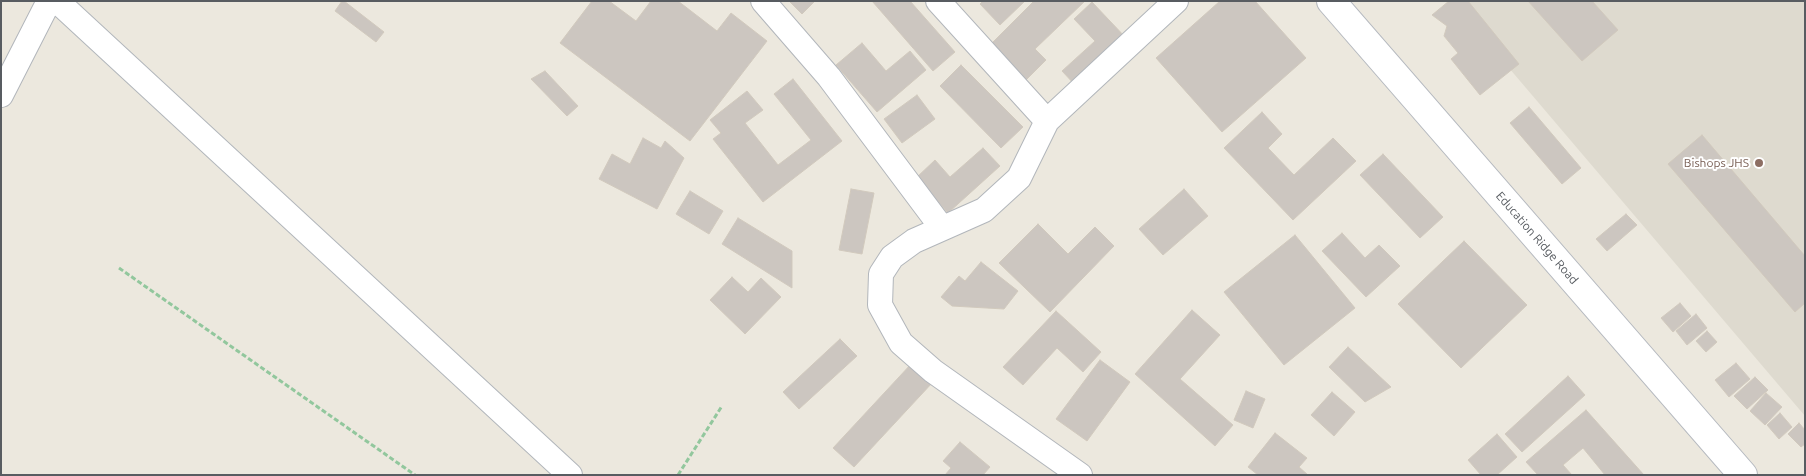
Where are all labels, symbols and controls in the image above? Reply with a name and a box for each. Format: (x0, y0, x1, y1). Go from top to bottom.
place label: Bishops JHS (1684, 156, 1749, 170)
marker: Bishops JHS (1753, 157, 1765, 169)
street label: Education Ridge Road (1493, 189, 1581, 287)

